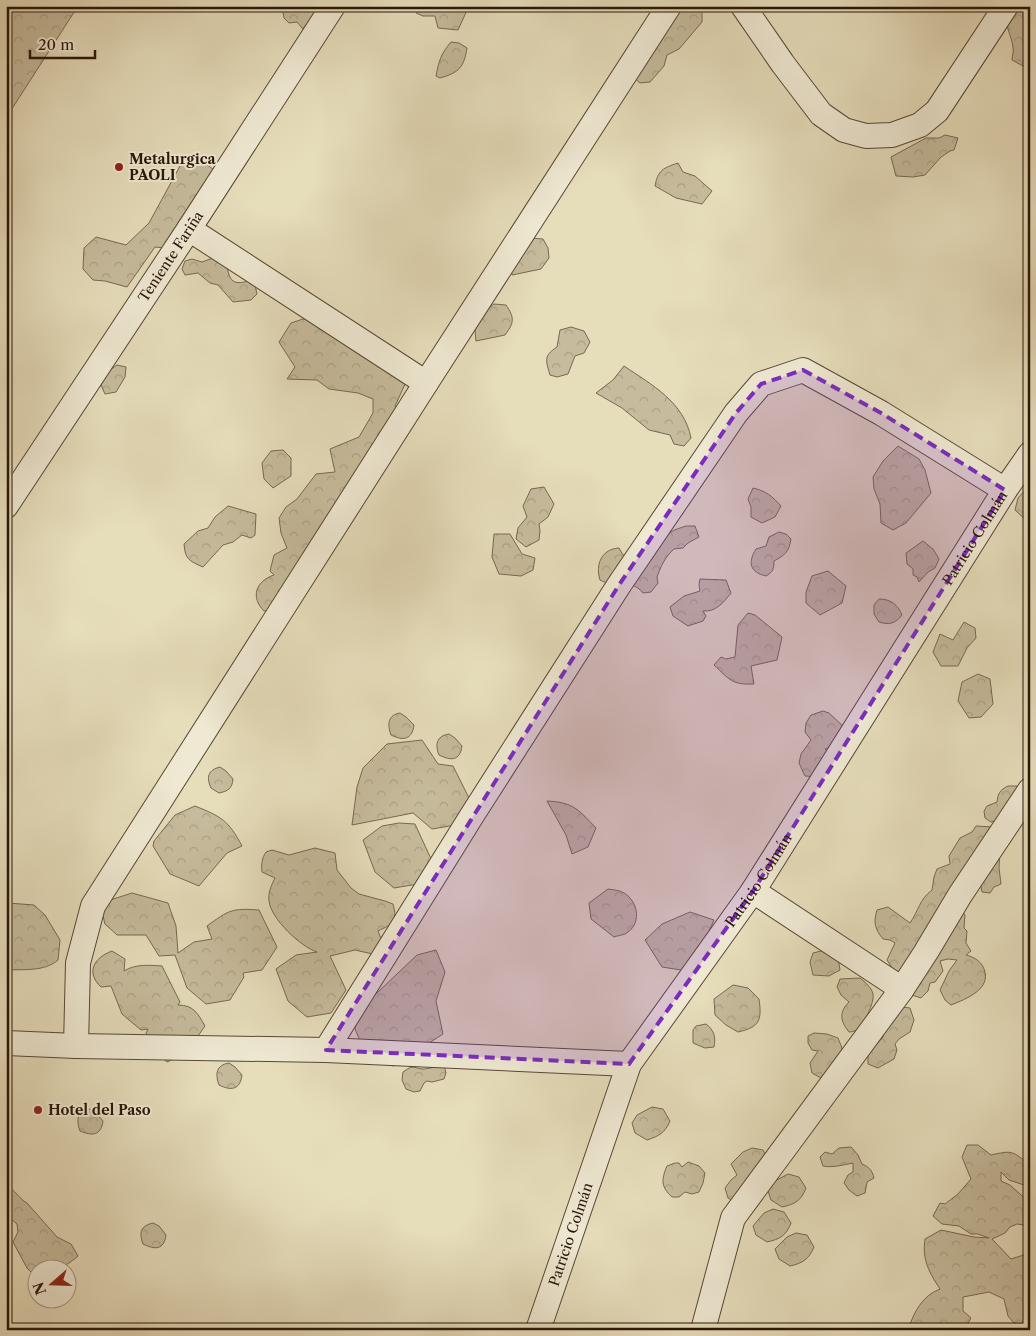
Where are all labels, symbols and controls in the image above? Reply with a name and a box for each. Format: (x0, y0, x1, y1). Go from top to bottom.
scale bar (30, 28, 95, 60)
text: 20 m (38, 35, 74, 54)
place label: Metalurgica PAOLI (129, 150, 216, 184)
marker: Metalurgica PAOLI (113, 161, 125, 173)
street label: Teniente Fariña (134, 207, 208, 305)
street label: Patricio Colmán (938, 487, 1011, 589)
street label: Patricio Colmán (721, 830, 796, 930)
place label: Hotel del Paso (48, 1101, 151, 1119)
marker: Hotel del Paso (32, 1104, 44, 1116)
street label: Patricio Colmán (545, 1180, 597, 1289)
north arrow (28, 1258, 78, 1308)
text: N (29, 1280, 50, 1297)

